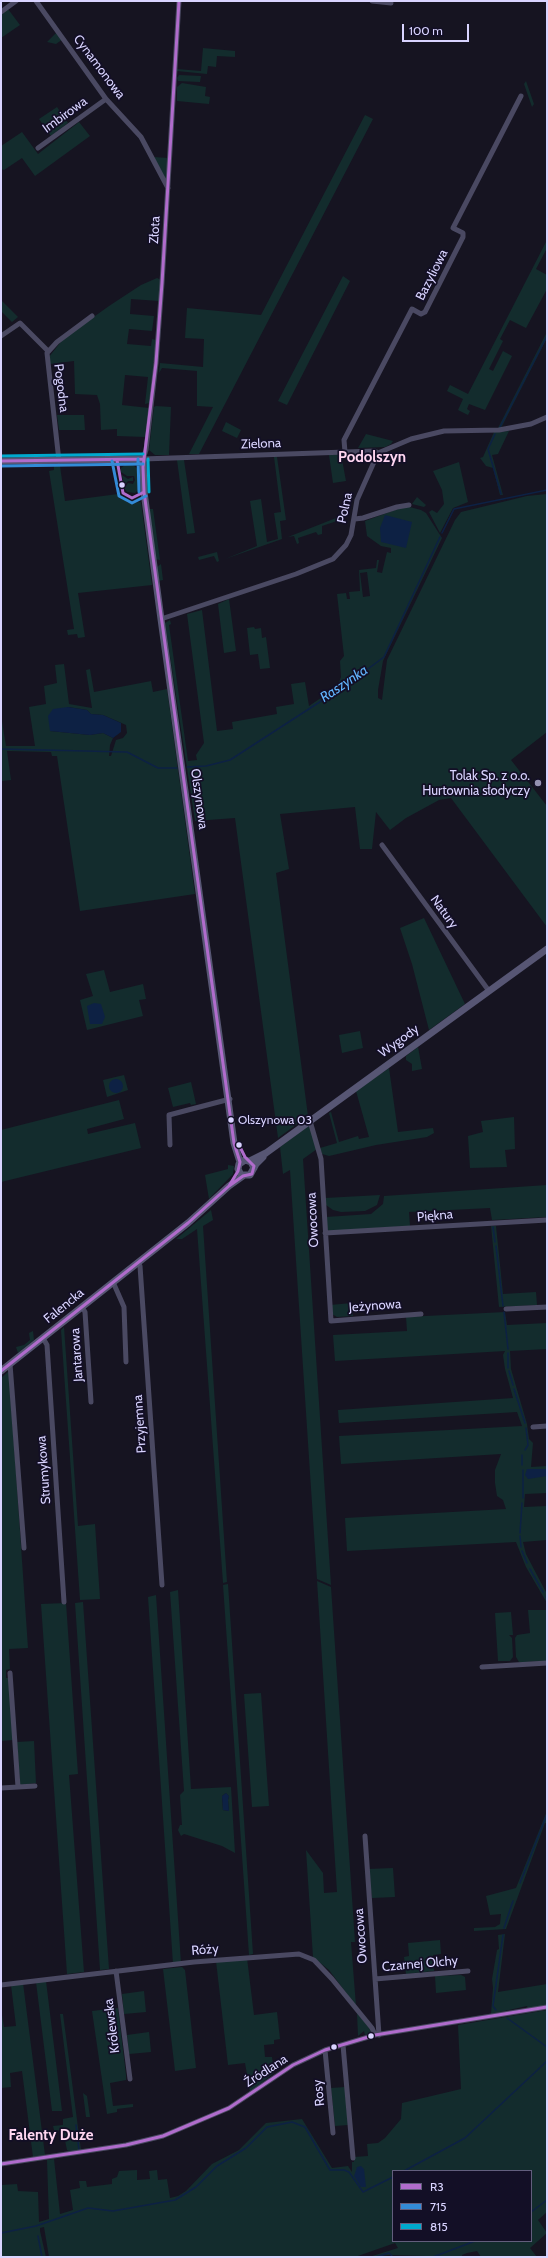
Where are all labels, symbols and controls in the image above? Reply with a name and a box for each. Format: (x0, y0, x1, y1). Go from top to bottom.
scale bar (404, 16, 471, 42)
text: 100 m (409, 23, 443, 38)
street label: Cynamonowa (70, 32, 128, 102)
street label: Imbirowa (40, 94, 90, 136)
street label: Złota (146, 216, 164, 244)
street label: Bazyliowa (413, 247, 451, 303)
street label: Pogodna (50, 363, 72, 413)
street label: Zielona (241, 436, 281, 452)
district label: Podolszyn (338, 449, 406, 467)
unlabelled marker (117, 480, 127, 490)
street label: Polna (334, 491, 356, 525)
water label: Raszynka (317, 662, 371, 706)
street label: Olszynowa (187, 768, 211, 830)
place label: Tolak Sp. z o.o. Hurtownia słodyczy (422, 768, 530, 799)
marker: Tolak Sp. z o.o. Hurtownia słodyczy (533, 778, 543, 788)
street label: Natury (427, 892, 461, 932)
street label: Wygody (376, 1021, 422, 1061)
place label: Olszynowa 03 (238, 1113, 312, 1127)
marker: Olszynowa 03 (226, 1115, 236, 1125)
unlabelled marker (234, 1140, 244, 1150)
street label: Owocowa (304, 1192, 322, 1248)
street label: Piękna (416, 1207, 454, 1225)
street label: Falencka (41, 1285, 87, 1327)
street label: Jeżynowa (348, 1296, 402, 1316)
street label: Jantarowa (67, 1328, 87, 1382)
street label: Przyjemna (130, 1394, 150, 1454)
street label: Strumykowa (34, 1435, 54, 1505)
street label: Owocowa (351, 1908, 371, 1964)
street label: Róży (191, 1941, 219, 1959)
street label: Czarnej Olchy (381, 1953, 459, 1975)
street label: Królewska (101, 1998, 123, 2054)
unlabelled marker (366, 2031, 376, 2041)
unlabelled marker (329, 2042, 339, 2052)
street label: Źródlana (242, 2051, 290, 2091)
street label: Rosy (310, 2079, 328, 2107)
district label: Falenty Duże (9, 2127, 93, 2145)
legend (392, 2170, 532, 2242)
text: R3 (430, 2179, 444, 2194)
text: 715 (430, 2199, 446, 2214)
text: 815 (430, 2219, 448, 2234)

